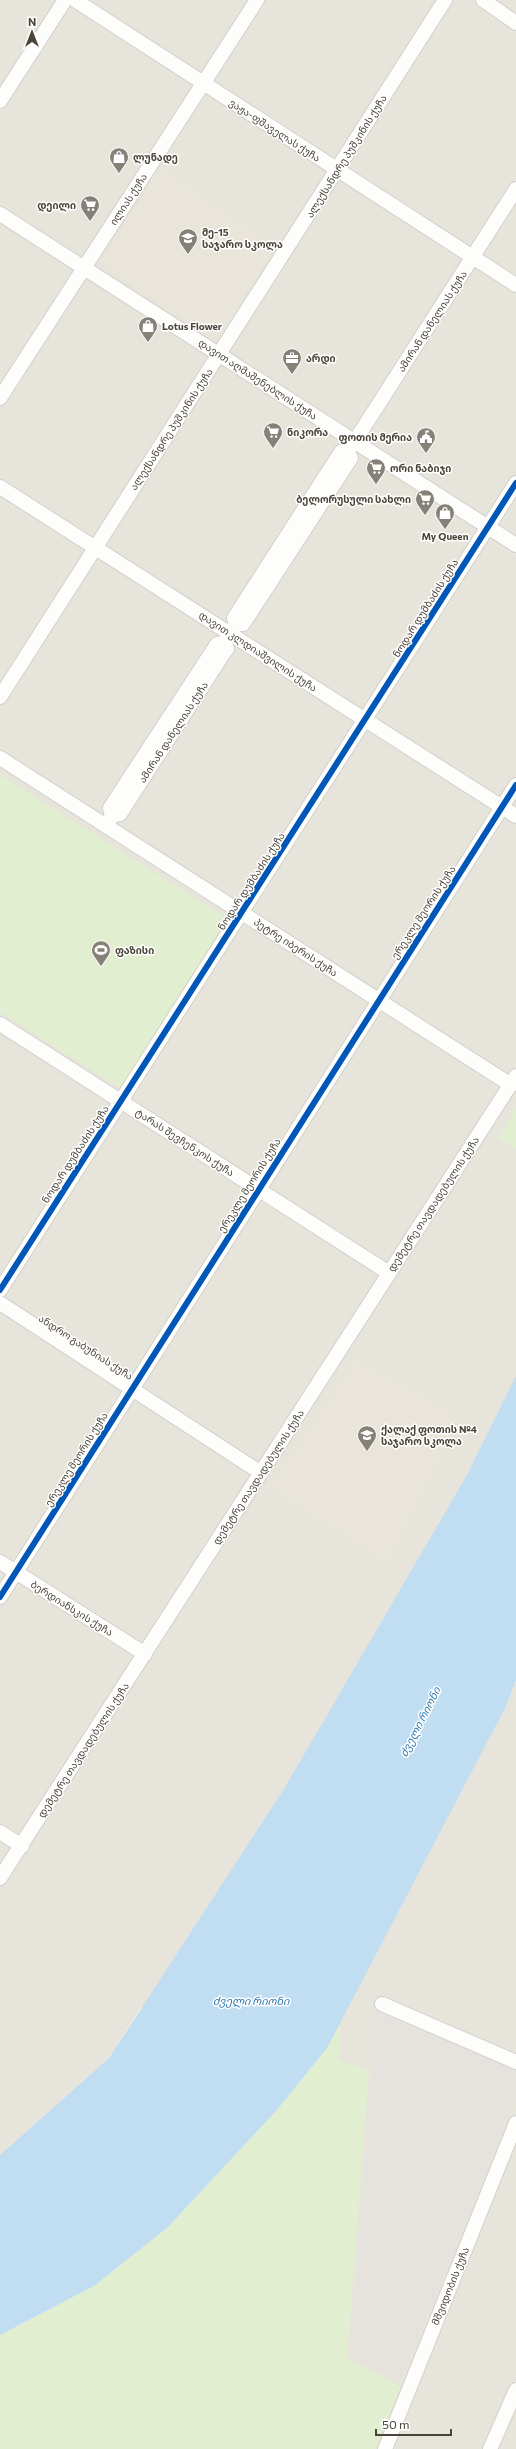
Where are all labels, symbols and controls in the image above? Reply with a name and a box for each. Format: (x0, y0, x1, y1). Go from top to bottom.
north arrow (12, 12, 52, 52)
text: N (28, 15, 36, 28)
street label: ალექსანდრე პუშკინის ქუჩა (303, 92, 390, 220)
street label: ვაჟა-ფშაველას ქუჩა (227, 96, 323, 165)
shop icon: ლუნადე (108, 146, 130, 174)
place label: ლუნადე (133, 151, 178, 164)
street label: ილიას ქუჩა (107, 171, 150, 228)
supermarket icon: დეილი (79, 194, 101, 222)
place label: დეილი (37, 199, 76, 212)
place label: მე-15 საჯარო სკოლა (202, 226, 283, 251)
school or university icon: მე-15 საჯარო სკოლა (177, 227, 199, 255)
street label: ამირან დანელიას ქუჩა (395, 268, 470, 374)
shop icon: Lotus Flower (137, 315, 159, 343)
place label: Lotus Flower (162, 320, 222, 332)
street label: დავით აღმაშენებლის ქუჩა (196, 336, 319, 423)
office icon: არდი (281, 347, 303, 375)
place label: არდი (306, 352, 336, 365)
street label: ალექსანდრე პუშკინის ქუჩა (127, 366, 216, 493)
supermarket icon: ნიკორა (262, 421, 284, 449)
place label: ნიკორა (287, 426, 328, 439)
public building icon: ფოთის მერია (415, 426, 437, 454)
place label: ფოთის მერია (339, 431, 412, 444)
supermarket icon: ორი ნაბიჯი (365, 457, 387, 485)
place label: ორი ნაბიჯი (390, 462, 451, 475)
supermarket icon: ბელორუსული სახლი (414, 488, 436, 516)
place label: ბელორუსული სახლი (296, 493, 411, 506)
shop icon: My Queen (434, 502, 456, 530)
place label: My Queen (422, 530, 469, 542)
street label: ნოდარ დუმბაძის ქუჩა (390, 557, 461, 660)
street label: დავით კლდიაშვილის ქუჩა (196, 608, 319, 694)
street label: ამირან დანელიას ქუჩა (136, 679, 211, 785)
street label: ნოდარ დუმბაძის ქუჩა (215, 830, 288, 933)
street label: ერეკლე მეორის ქუჩა (388, 863, 458, 961)
street label: პეტრე იბერის ქუჩა (251, 915, 340, 979)
sports icon: ფაზისი (90, 939, 112, 967)
place label: ფაზისი (115, 944, 154, 957)
street label: ნოდარ დუმბაძის ქუჩა (39, 1103, 112, 1206)
street label: ტარას შევჩენკოს ქუჩა (133, 1106, 236, 1179)
street label: დემეტრე თავდადებულის ქუჩა (385, 1134, 482, 1274)
street label: ერეკლე მეორის ქუჩა (215, 1136, 284, 1235)
street label: ანდრო გაბუნიას ქუჩა (36, 1312, 135, 1383)
street label: დემეტრე თავდადებულის ქუჩა (210, 1407, 307, 1547)
street label: ერეკლე მეორის ქუჩა (42, 1410, 111, 1509)
place label: ქალაქ ფოთის №4 საჯარო სკოლა (381, 1423, 477, 1448)
school or university icon: ქალაქ ფოთის №4 საჯარო სკოლა (356, 1424, 378, 1452)
street label: ბერდიანსკის ქუჩა (28, 1578, 115, 1639)
street label: დემეტრე თავდადებულის ქუჩა (35, 1680, 132, 1820)
water label: ძველი რიონი (396, 1684, 444, 1759)
water label: ძველი რიონი (213, 1994, 290, 2008)
street label: მშვიდობის ქუჩა (429, 2245, 472, 2327)
scale bar (376, 2411, 451, 2437)
text: 50 m (382, 2417, 410, 2431)

